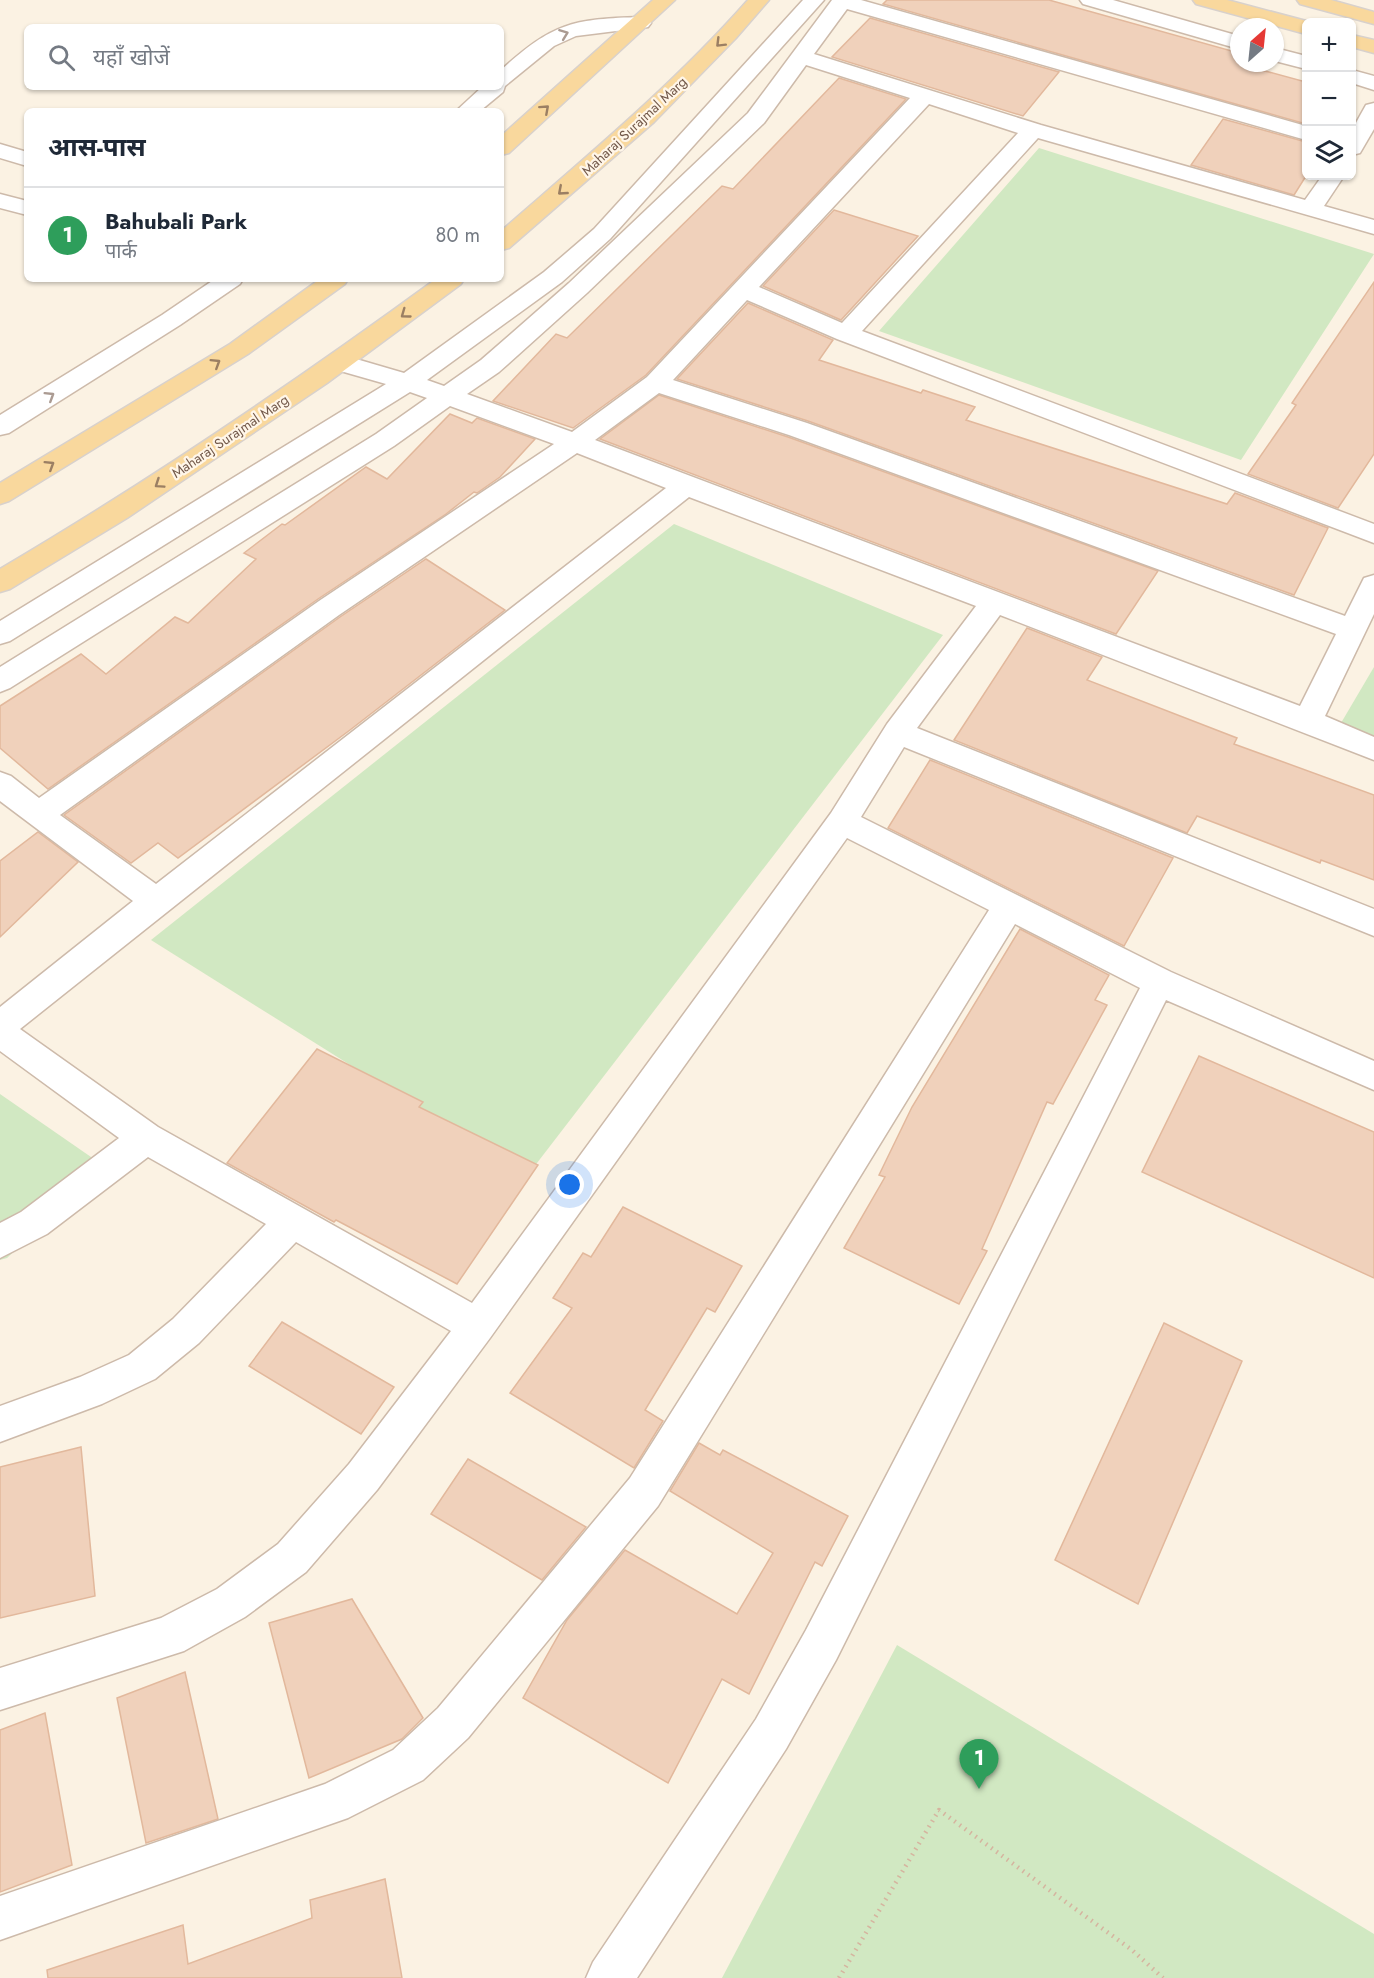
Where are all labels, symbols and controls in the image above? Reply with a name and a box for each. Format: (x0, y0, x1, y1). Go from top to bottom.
north arrow (1230, 18, 1284, 72)
map controls (1302, 18, 1356, 180)
button: + (1302, 18, 1356, 72)
search box (24, 24, 504, 90)
one-way arrow (558, 29, 569, 42)
one-way arrow (716, 36, 727, 47)
icon: search (45, 41, 78, 74)
text: यहाँ खोजें (93, 41, 170, 73)
street label: Maharaj Surajmal Marg (577, 72, 691, 180)
button: − (1302, 72, 1356, 126)
one-way arrow (538, 105, 548, 116)
button: layers (1302, 126, 1356, 180)
text: आस-पास (48, 128, 146, 166)
one-way arrow (558, 184, 569, 195)
text: Bahubali Park (105, 205, 247, 237)
text: 1 (62, 221, 73, 250)
text: 80 m (435, 221, 480, 250)
text: पार्क (105, 237, 137, 266)
one-way arrow (401, 306, 412, 317)
one-way arrow (210, 358, 220, 370)
street label: Maharaj Surajmal Marg (168, 389, 292, 483)
one-way arrow (44, 391, 54, 403)
one-way arrow (44, 460, 54, 472)
one-way arrow (154, 477, 165, 488)
your location (555, 1170, 584, 1199)
pin: 1 (960, 1740, 998, 1789)

